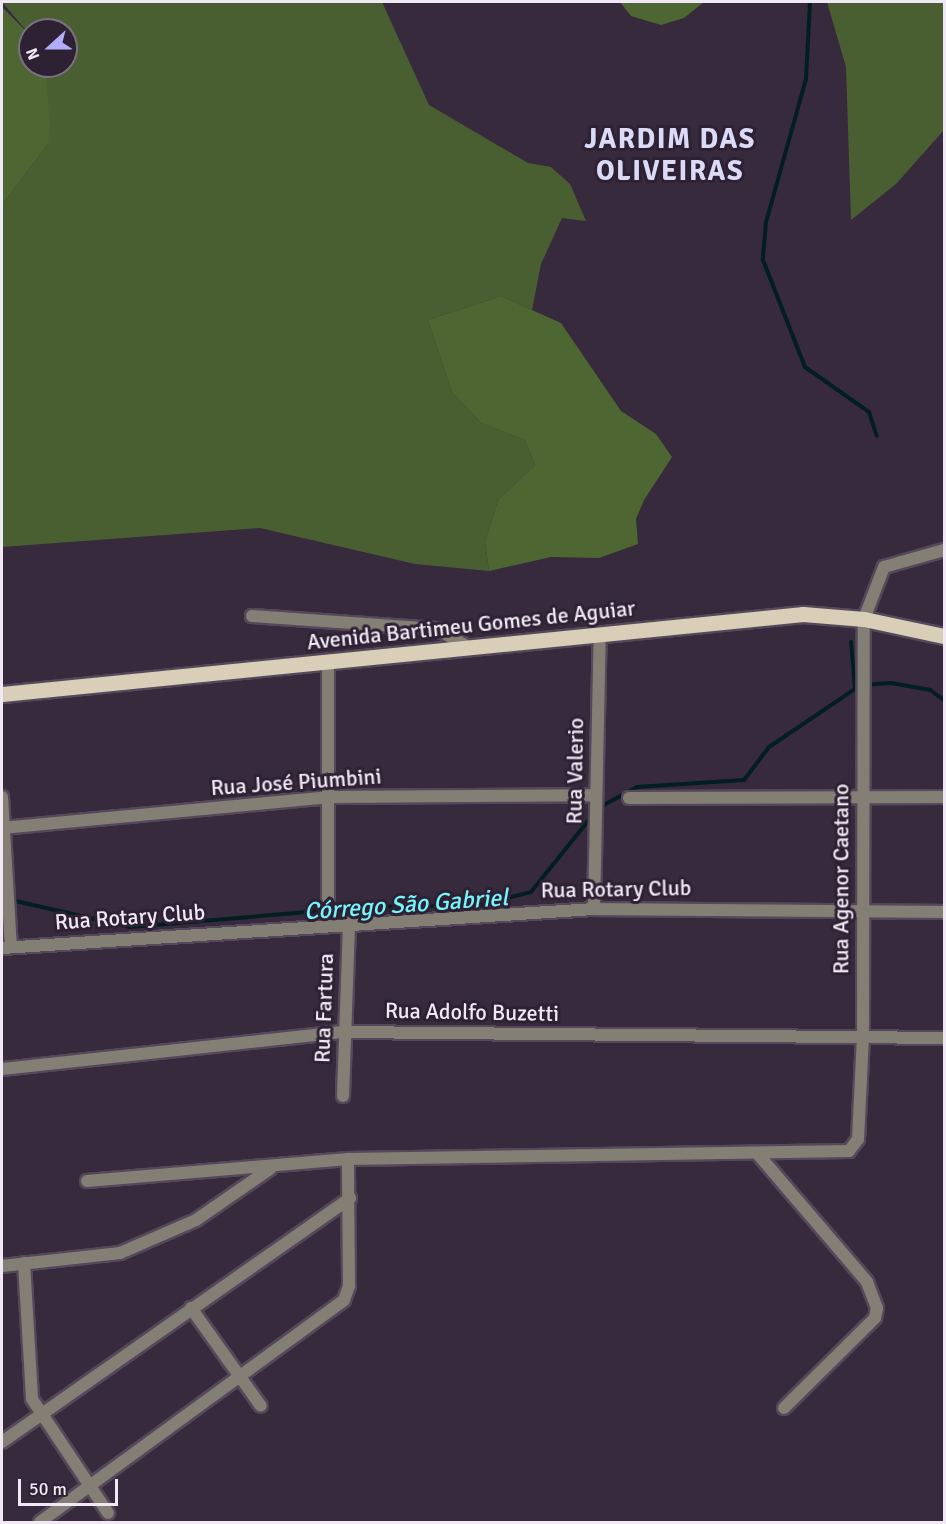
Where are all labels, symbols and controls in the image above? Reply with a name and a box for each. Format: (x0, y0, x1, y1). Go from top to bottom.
north arrow (18, 18, 78, 78)
text: N (22, 45, 44, 63)
district label: JARDIM DAS OLIVEIRAS (584, 122, 756, 188)
street label: Avenida Bartimeu Gomes de Aguiar (306, 595, 636, 655)
street label: Rua Valerio (561, 717, 589, 825)
street label: Rua José Piumbini (210, 763, 382, 801)
street label: Rua Agenor Caetano (828, 784, 854, 974)
street label: Rua Rotary Club (540, 874, 692, 904)
water label: Córrego São Gabriel (303, 883, 509, 927)
street label: Rua Rotary Club (54, 899, 206, 935)
street label: Rua Fartura (309, 953, 339, 1063)
street label: Rua Adolfo Buzetti (385, 997, 559, 1027)
scale bar (21, 1467, 122, 1505)
text: 50 m (29, 1478, 67, 1500)

